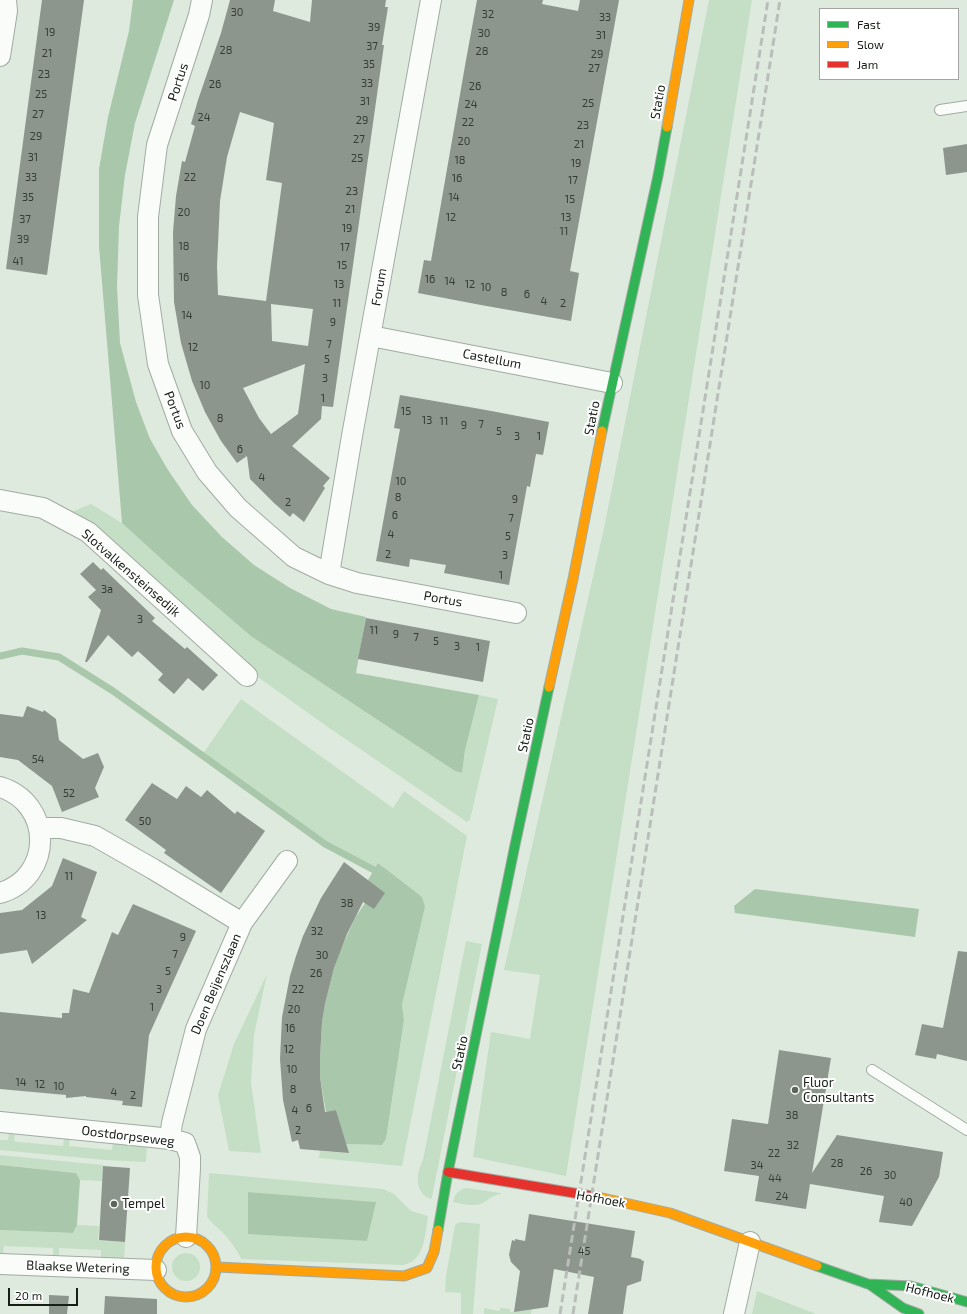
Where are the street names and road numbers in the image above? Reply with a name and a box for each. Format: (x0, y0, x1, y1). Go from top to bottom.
street label: Portus (165, 61, 191, 103)
street label: Statio (647, 83, 669, 121)
street label: Forum (368, 267, 390, 307)
street label: Castellum (461, 346, 523, 372)
street label: Portus (161, 389, 189, 431)
street label: Statio (581, 399, 603, 437)
street label: Slotvalkensteinsedijk (78, 526, 184, 620)
street label: Portus (422, 588, 464, 610)
street label: Statio (515, 716, 537, 754)
street label: Doen Beijenszlaan (188, 931, 244, 1037)
street label: Statio (449, 1034, 471, 1072)
street label: Oostdorpseweg (81, 1123, 175, 1149)
street label: Hofhoek (575, 1187, 627, 1211)
street label: Blaakse Wetering (26, 1257, 130, 1277)
street label: Hofhoek (904, 1279, 956, 1307)

